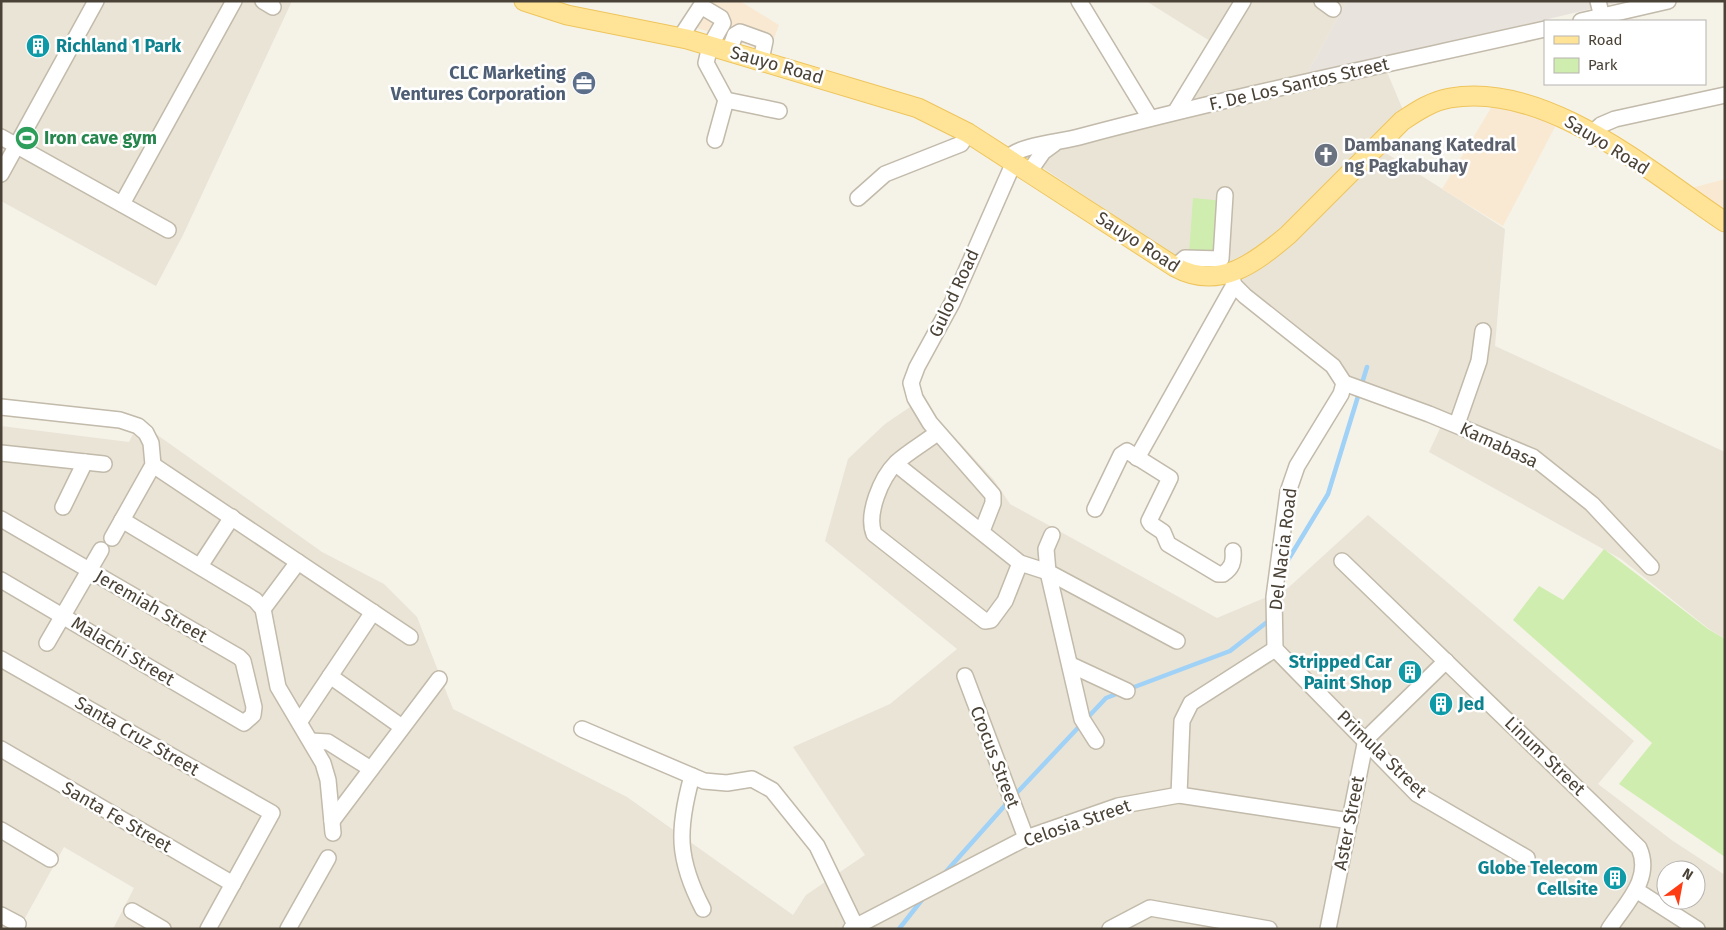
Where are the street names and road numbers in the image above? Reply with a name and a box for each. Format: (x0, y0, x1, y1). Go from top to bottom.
street label: Sauyo Road (728, 41, 826, 89)
street label: F. De Los Santos Street (1207, 53, 1391, 115)
street label: Sauyo Road (1561, 110, 1653, 180)
street label: Sauyo Road (1092, 207, 1184, 277)
street label: Gulod Road (924, 245, 984, 341)
street label: Kamabasa (1456, 417, 1542, 473)
street label: Del Nacia Road (1265, 486, 1301, 612)
street label: Jeremiah Street (91, 565, 211, 647)
street label: Malachi Street (67, 612, 179, 691)
street label: Santa Cruz Street (71, 692, 203, 781)
street label: Crocus Street (965, 703, 1025, 812)
street label: Primula Street (1332, 706, 1432, 803)
street label: Linum Street (1500, 712, 1590, 800)
street label: Aster Street (1329, 774, 1369, 872)
street label: Santa Fe Street (58, 777, 176, 857)
street label: Celosia Street (1020, 794, 1134, 852)

